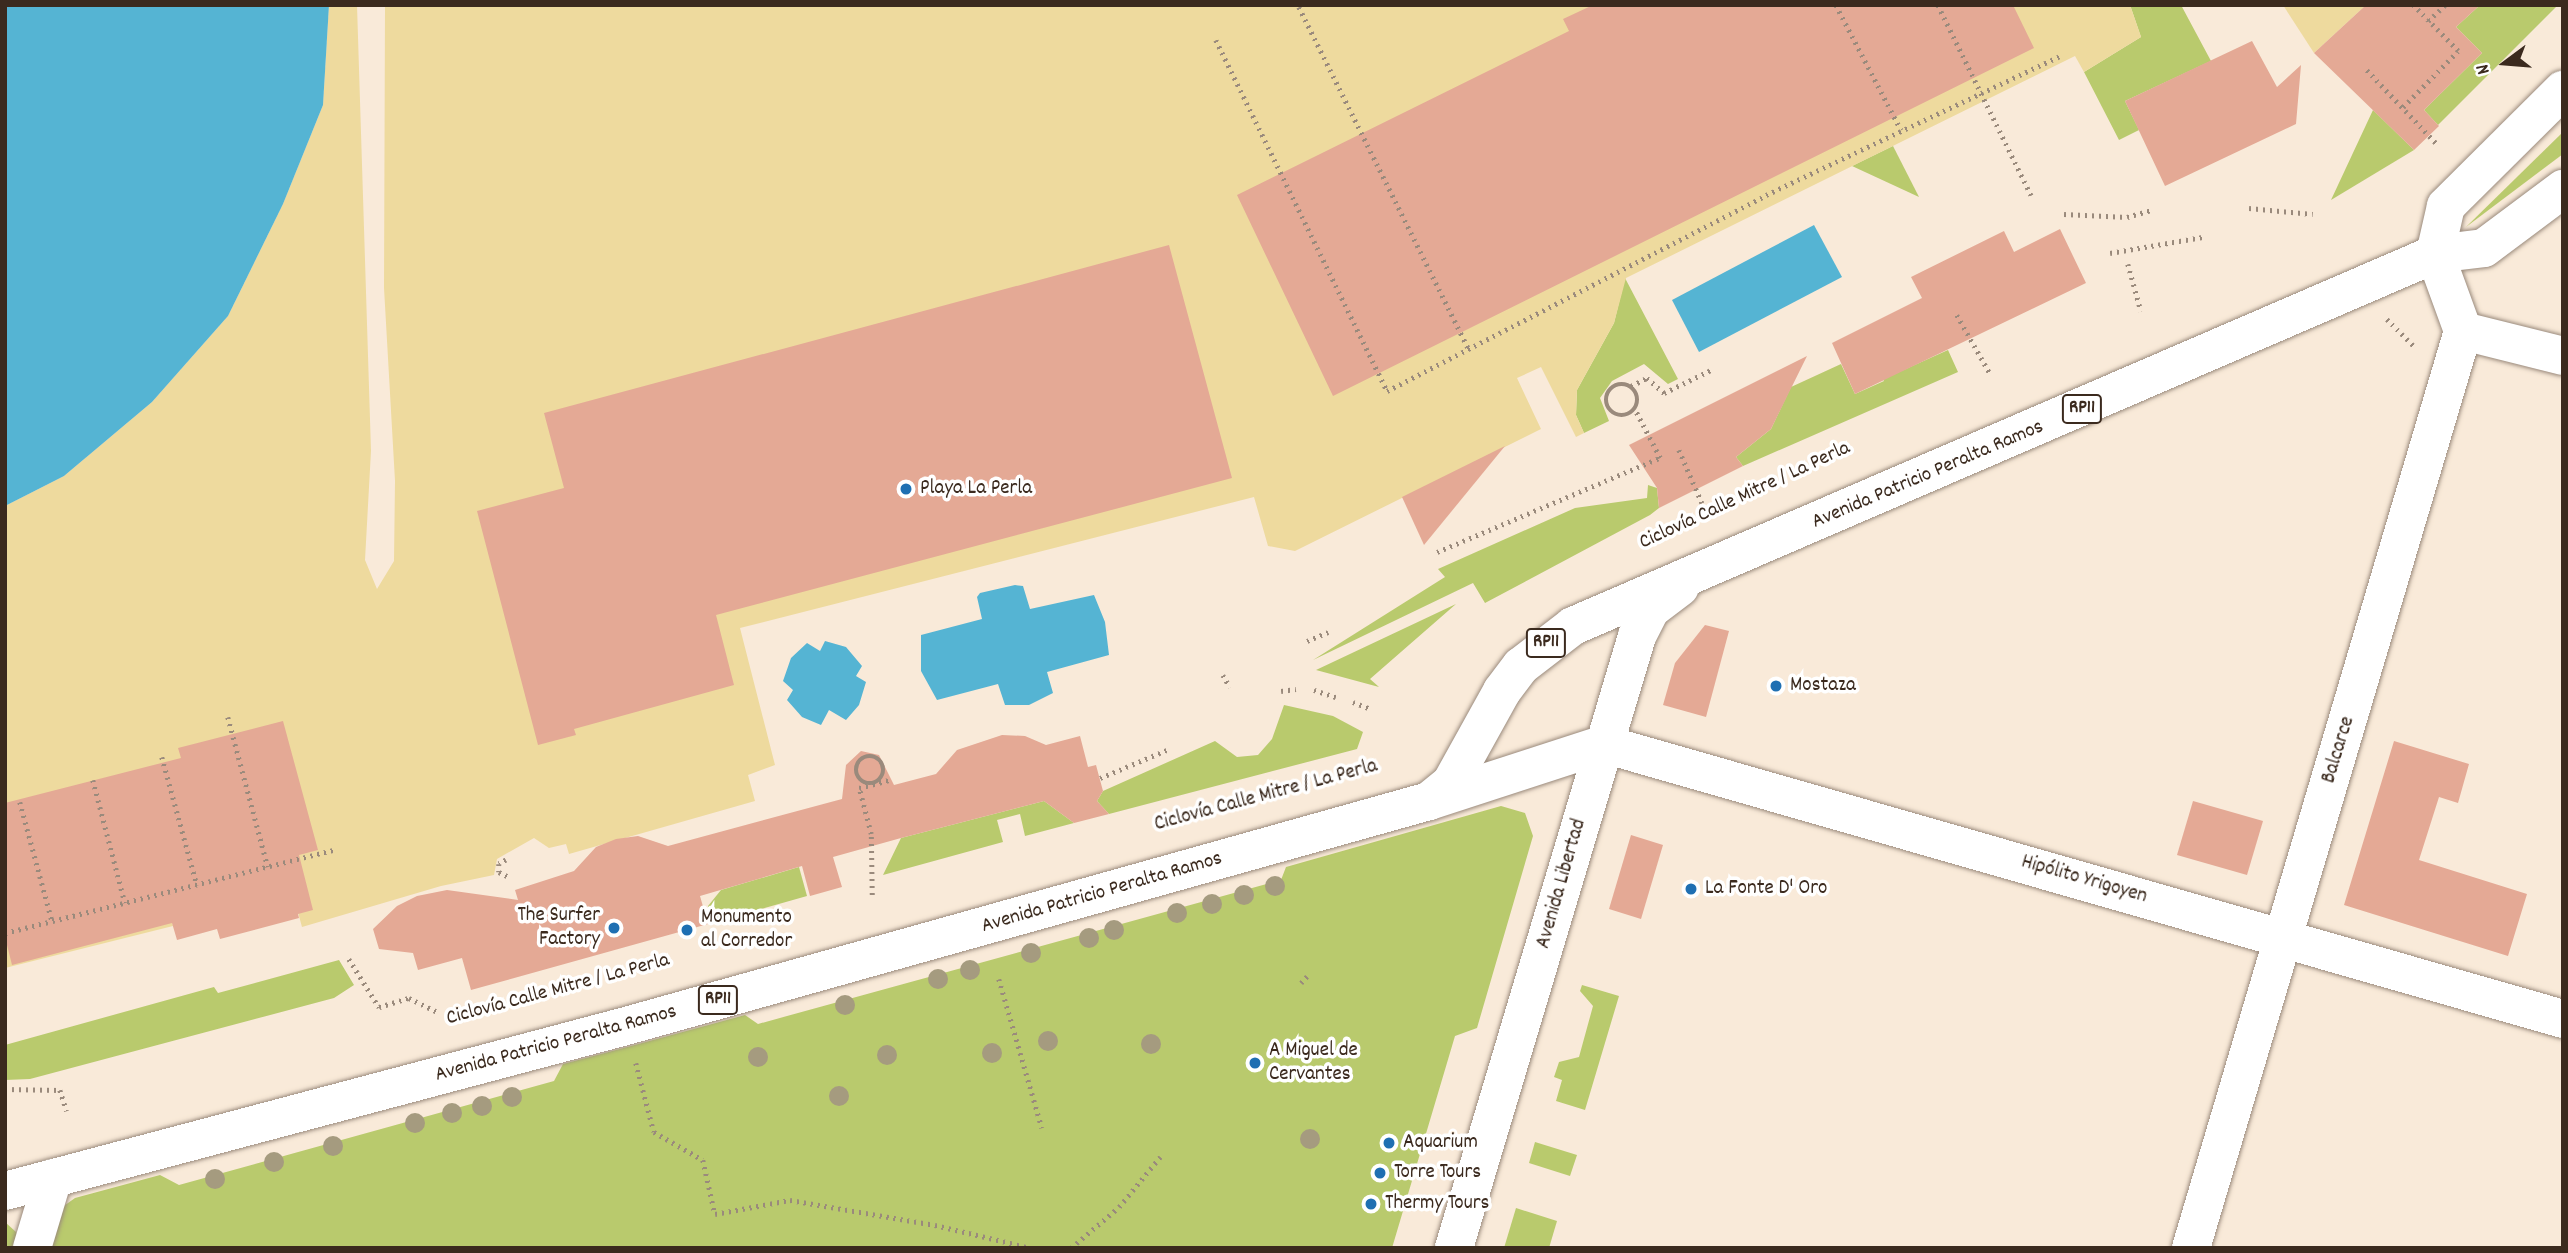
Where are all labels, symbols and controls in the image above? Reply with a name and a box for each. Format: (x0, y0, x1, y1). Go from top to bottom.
north arrow (2470, 28, 2540, 98)
text: N (2470, 61, 2499, 77)
road number: RP11 (2061, 394, 2103, 424)
street label: Avenida Patricio Peralta Ramos (1808, 415, 2048, 535)
street label: Ciclovía Calle Mitre / La Perla (1636, 436, 1854, 556)
place label: Playa La Perla (920, 476, 1032, 502)
marker: Playa La Perla (898, 481, 914, 497)
road number: RP11 (1525, 628, 1567, 658)
place label: Mostaza (1790, 673, 1856, 699)
marker: Mostaza (1768, 678, 1784, 694)
street label: Balcarce (2317, 714, 2361, 786)
street label: Ciclovía Calle Mitre / La Perla (1152, 754, 1380, 838)
street label: Avenida Libertad (1531, 816, 1593, 952)
street label: Avenida Patricio Peralta Ramos (979, 847, 1225, 939)
street label: Hipólito Yrigoyen (2018, 850, 2150, 910)
place label: La Fonte D' Oro (1705, 876, 1827, 902)
marker: La Fonte D' Oro (1683, 881, 1699, 897)
place label: The Surfer Factory (517, 903, 600, 953)
place label: Monumento al Corredor (701, 905, 792, 955)
marker: The Surfer Factory (606, 920, 622, 936)
marker: Monumento al Corredor (679, 922, 695, 938)
street label: Ciclovía Calle Mitre / La Perla (444, 948, 672, 1032)
road number: RP11 (697, 984, 739, 1016)
street label: Avenida Patricio Peralta Ramos (432, 1000, 680, 1088)
place label: A Miguel de Cervantes (1269, 1038, 1358, 1088)
marker: A Miguel de Cervantes (1247, 1055, 1263, 1071)
place label: Aquarium (1403, 1130, 1478, 1156)
marker: Aquarium (1381, 1135, 1397, 1151)
place label: Torre Tours (1394, 1160, 1481, 1186)
marker: Torre Tours (1372, 1165, 1388, 1181)
place label: Thermy Tours (1385, 1191, 1489, 1217)
marker: Thermy Tours (1363, 1196, 1379, 1212)

